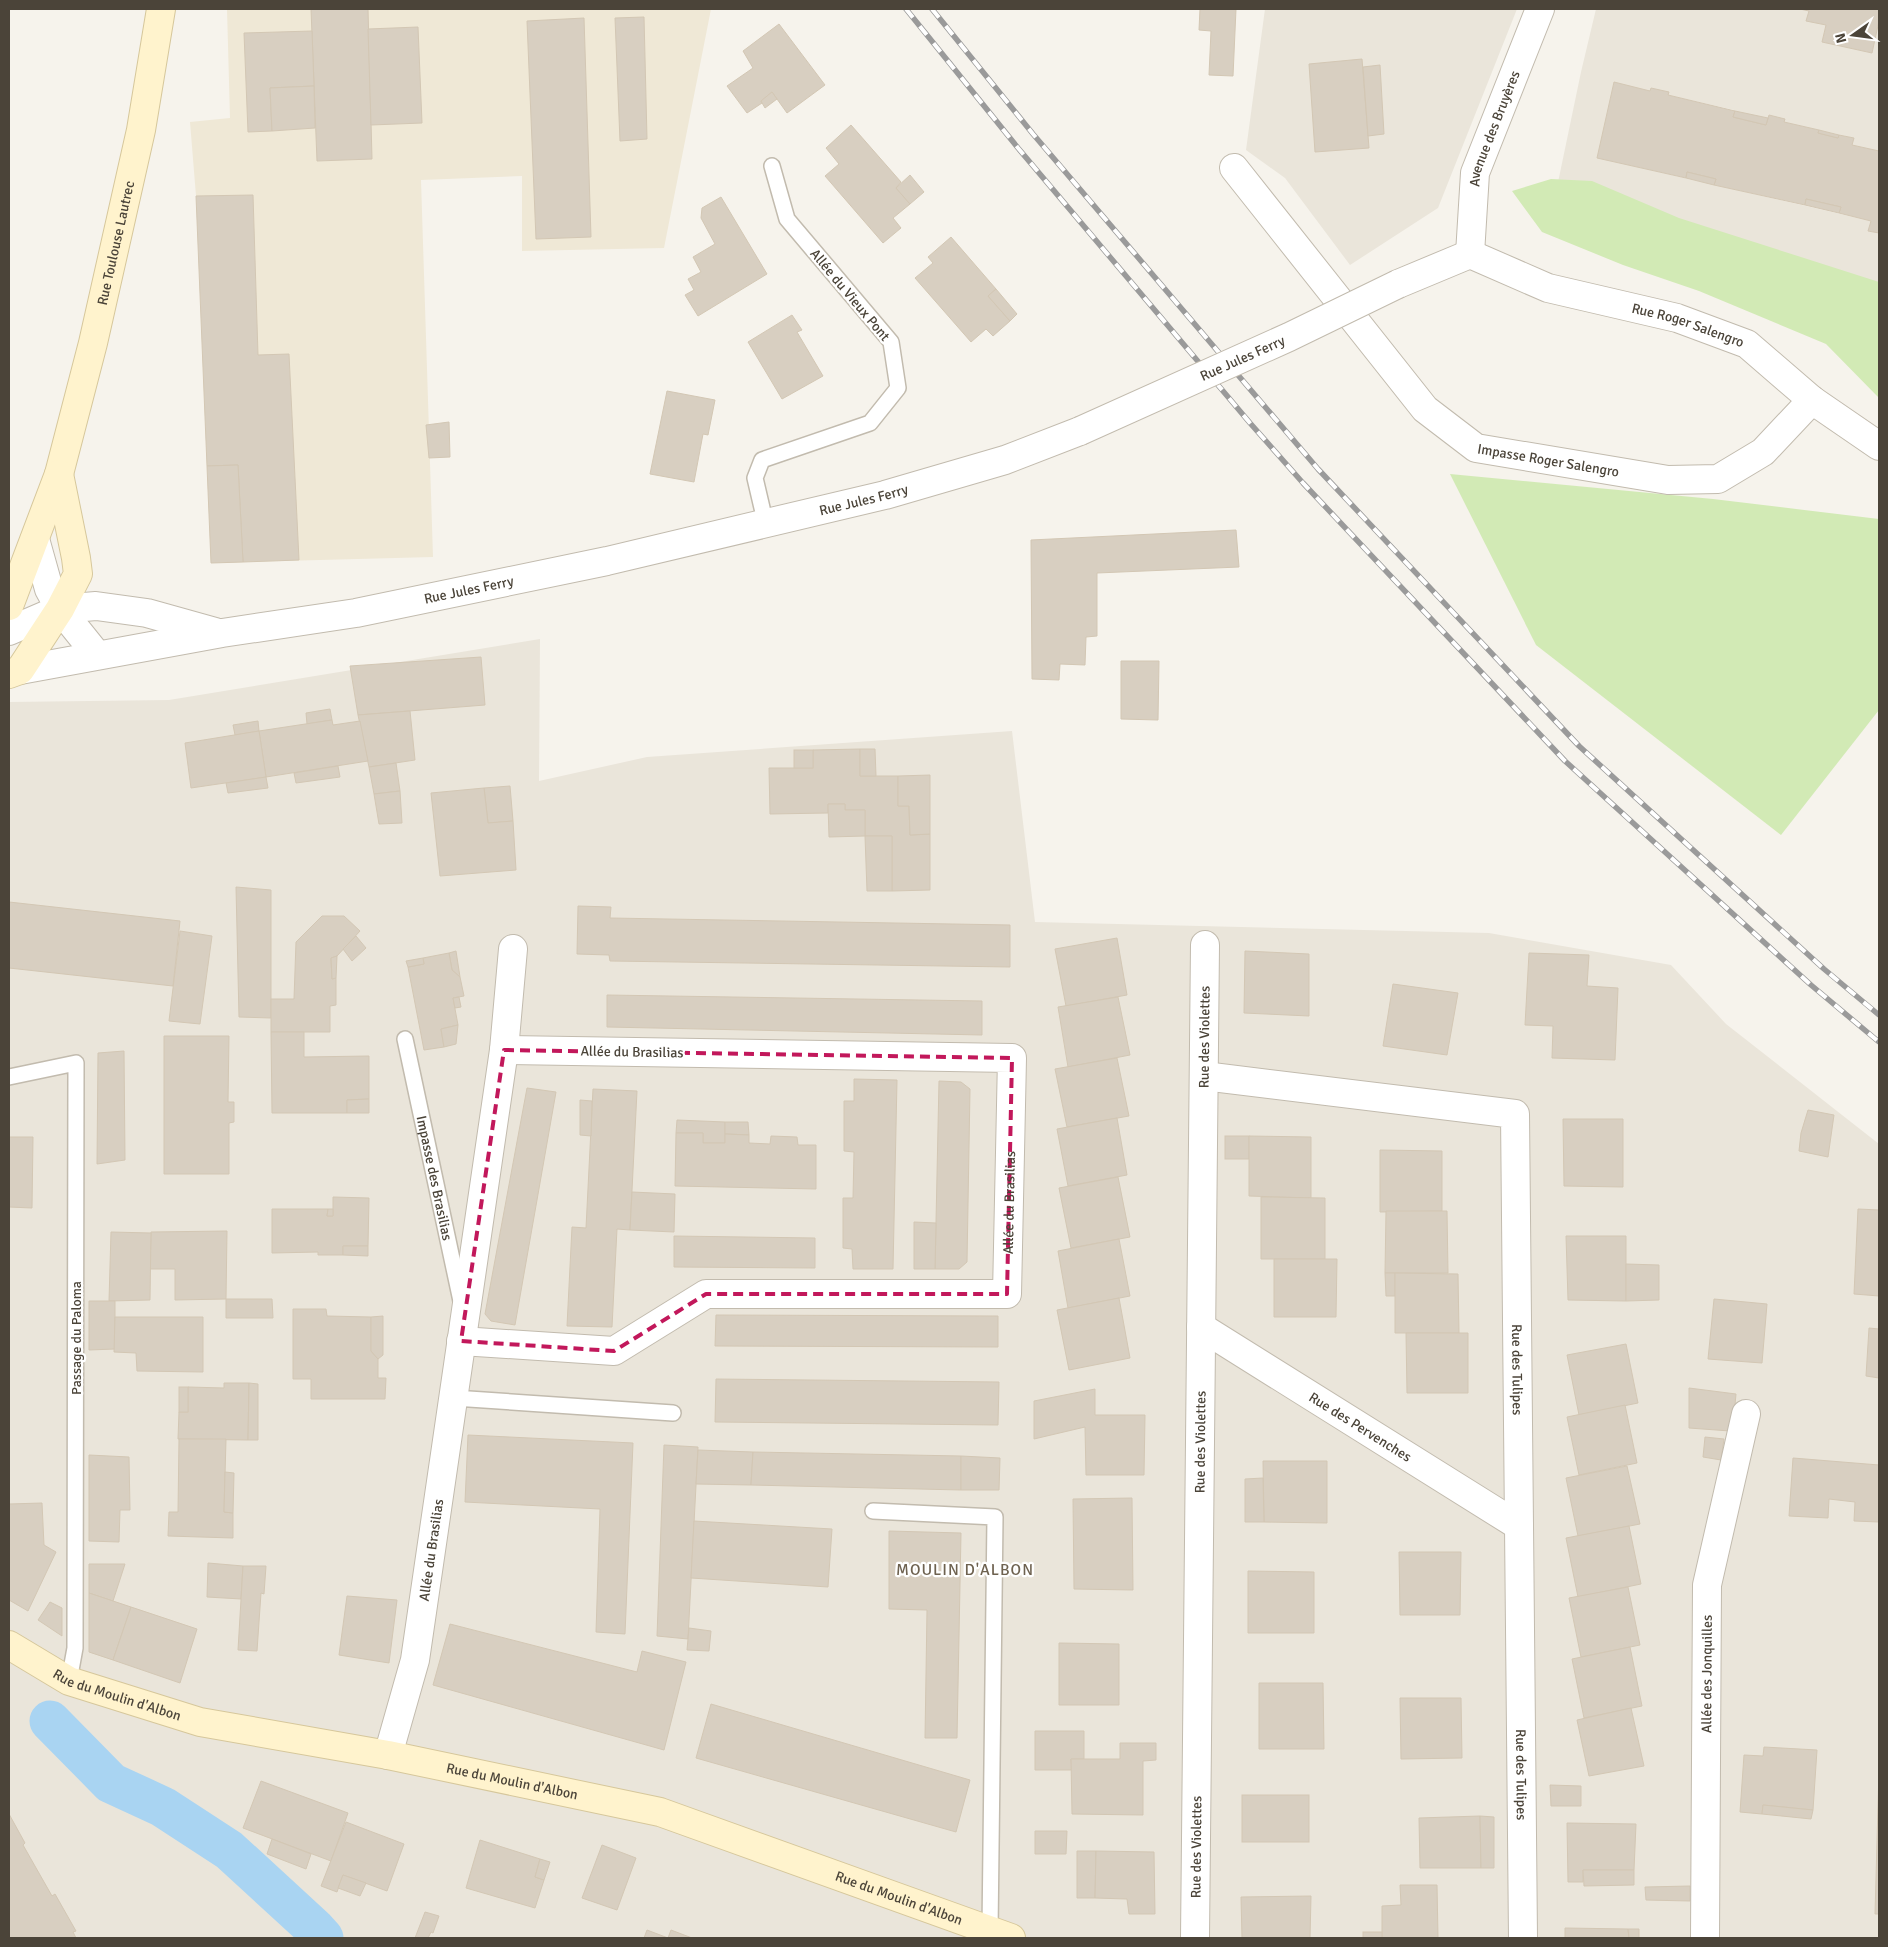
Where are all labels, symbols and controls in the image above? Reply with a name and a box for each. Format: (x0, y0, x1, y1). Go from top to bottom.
north arrow (1828, 10, 1878, 60)
text: N (1831, 31, 1850, 45)
street label: Avenue des Bruyères (1466, 68, 1523, 187)
street label: Rue Toulouse Lautrec (93, 179, 138, 307)
street label: Allée du Vieux Pont (807, 245, 894, 345)
street label: Rue Roger Salengro (1630, 299, 1747, 351)
street label: Rue Jules Ferry (1197, 331, 1288, 384)
street label: Impasse Roger Salengro (1476, 440, 1620, 480)
street label: Rue Jules Ferry (817, 480, 911, 519)
street label: Rue Jules Ferry (422, 572, 516, 607)
street label: Rue des Violettes (1195, 986, 1213, 1088)
street label: Allée du Brasilias (580, 1043, 684, 1061)
street label: Impasse des Brasilias (413, 1114, 456, 1242)
street label: Allée du Brasilias (999, 1151, 1019, 1254)
street label: Passage du Paloma (68, 1281, 85, 1395)
street label: Rue des Tulipes (1509, 1324, 1526, 1415)
street label: Rue des Pervenches (1306, 1388, 1415, 1465)
street label: Rue des Violettes (1191, 1391, 1209, 1493)
street label: Allée du Brasilias (415, 1498, 447, 1602)
district label: MOULIN D'ALBON (896, 1560, 1034, 1580)
street label: Allée des Jonquilles (1698, 1615, 1715, 1733)
street label: Rue du Moulin d'Albon (50, 1665, 183, 1724)
street label: Rue des Tulipes (1512, 1729, 1530, 1820)
street label: Rue du Moulin d'Albon (445, 1759, 580, 1803)
street label: Rue des Violettes (1187, 1796, 1205, 1898)
street label: Rue du Moulin d'Albon (833, 1867, 965, 1928)

